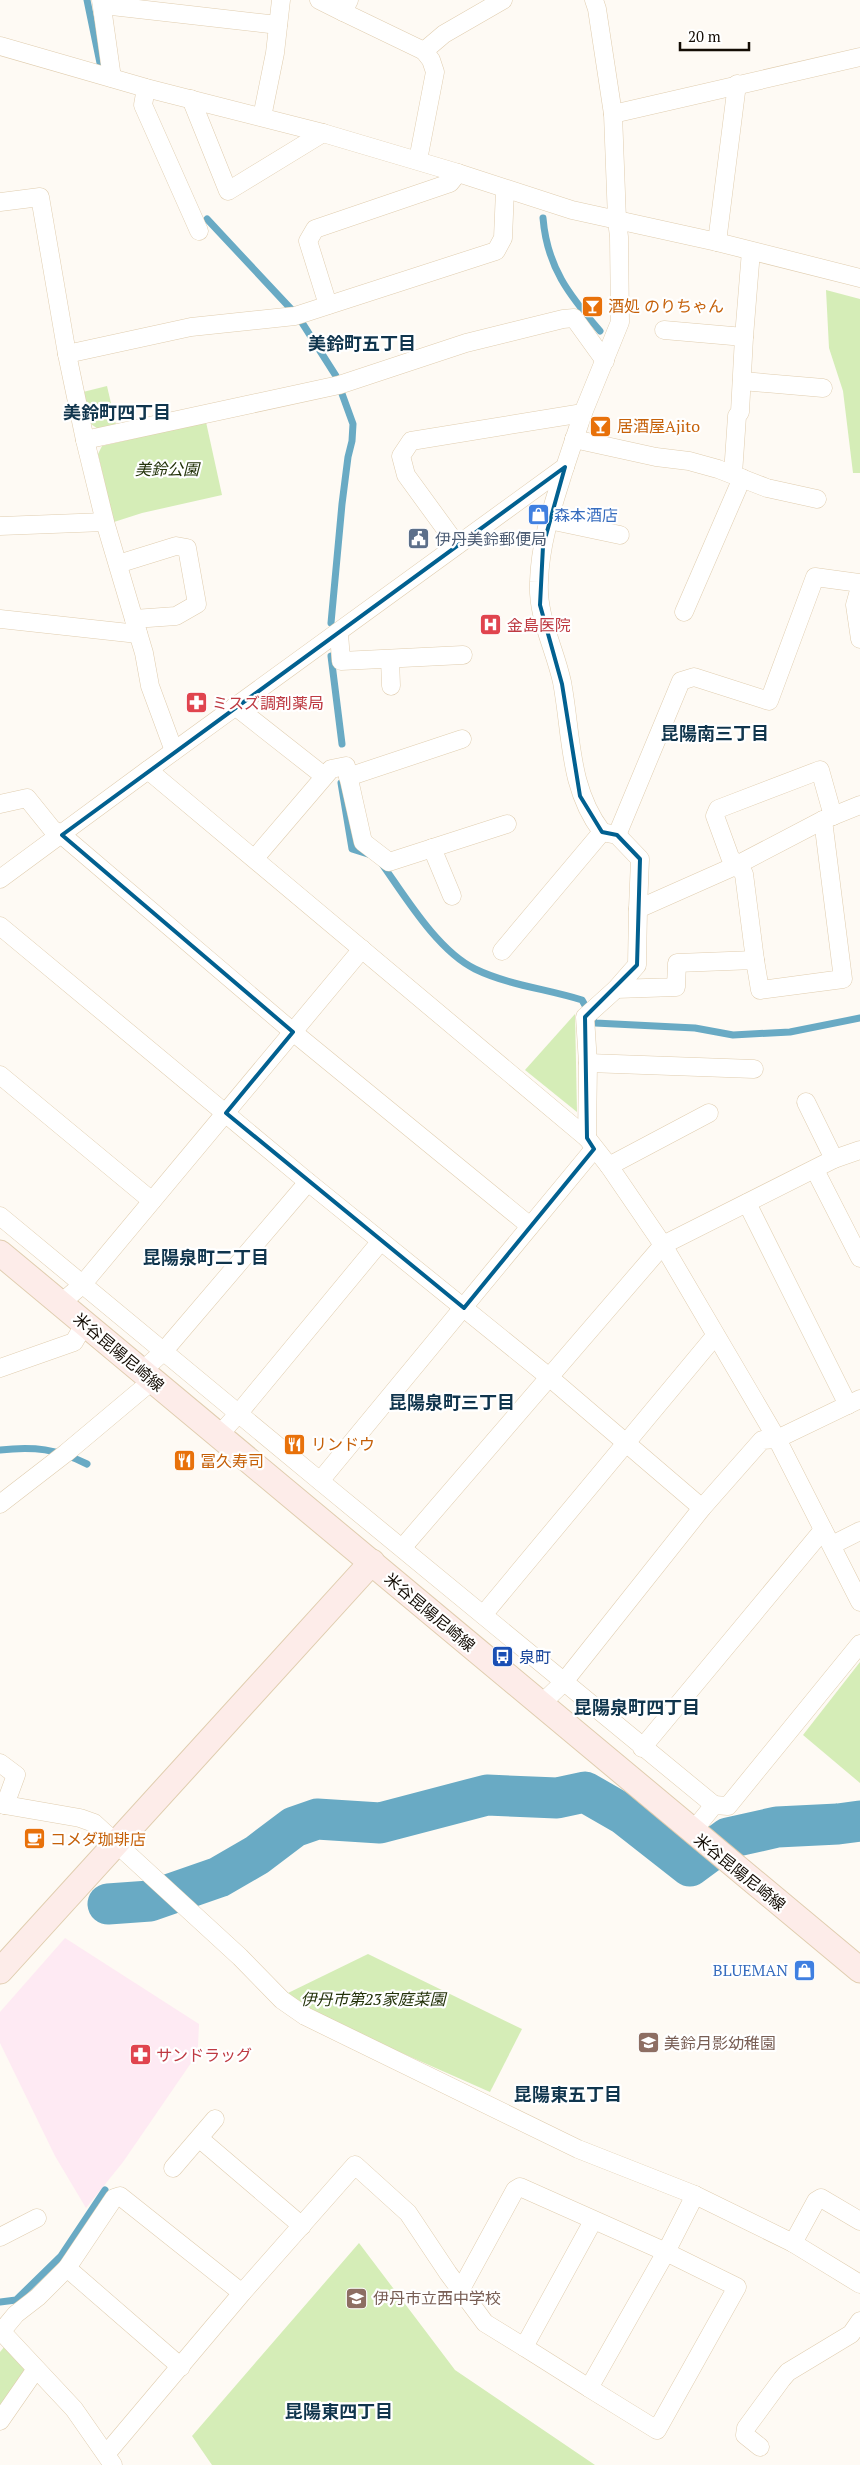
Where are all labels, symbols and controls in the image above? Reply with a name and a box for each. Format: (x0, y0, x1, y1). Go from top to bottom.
scale bar (680, 20, 749, 52)
text: 20 m (688, 26, 721, 46)
bar icon: 酒処 のりちゃん (580, 294, 604, 318)
place label: 酒処 のりちゃん (608, 295, 724, 317)
district label: 美鈴町五丁目 (308, 331, 416, 355)
district label: 美鈴町四丁目 (63, 400, 171, 424)
bar icon: 居酒屋Ajito (589, 414, 613, 438)
place label: 居酒屋Ajito (617, 415, 700, 437)
park label: 美鈴公園 (135, 458, 201, 480)
shop icon: 森本酒店 (526, 503, 550, 527)
place label: 森本酒店 (554, 504, 618, 526)
public building icon: 伊丹美鈴郵便局 (407, 527, 431, 551)
place label: 伊丹美鈴郵便局 (435, 528, 547, 550)
hospital icon: 金島医院 (479, 613, 503, 637)
place label: 金島医院 (507, 614, 571, 636)
pharmacy icon: ミスズ調剤薬局 (184, 691, 208, 715)
place label: ミスズ調剤薬局 (212, 692, 324, 714)
district label: 昆陽南三丁目 (661, 721, 769, 745)
district label: 昆陽泉町二丁目 (143, 1245, 269, 1269)
street label: 米谷昆陽尼崎線 (69, 1308, 169, 1396)
district label: 昆陽泉町三丁目 (389, 1390, 515, 1414)
restaurant icon: リンドウ (283, 1432, 307, 1456)
place label: リンドウ (311, 1433, 375, 1455)
restaurant icon: 冨久寿司 (172, 1449, 196, 1473)
place label: 冨久寿司 (200, 1450, 264, 1472)
street label: 米谷昆陽尼崎線 (380, 1568, 480, 1656)
bus stop icon: 泉町 (491, 1645, 515, 1669)
place label: 泉町 (519, 1646, 551, 1668)
district label: 昆陽泉町四丁目 (574, 1695, 700, 1719)
cafe icon: コメダ珈琲店 (22, 1827, 46, 1851)
place label: コメダ珈琲店 (50, 1828, 146, 1850)
street label: 米谷昆陽尼崎線 (690, 1828, 790, 1916)
shop icon: BLUEMAN (792, 1958, 816, 1982)
place label: BLUEMAN (713, 1959, 788, 1981)
park label: 伊丹市第23家庭菜園 (301, 1988, 447, 2010)
school or university icon: 美鈴月影幼稚園 (636, 2031, 660, 2055)
place label: 美鈴月影幼稚園 (664, 2032, 776, 2054)
pharmacy icon: サンドラッグ (128, 2043, 152, 2067)
place label: サンドラッグ (156, 2044, 252, 2066)
district label: 昆陽東五丁目 (514, 2082, 622, 2106)
school or university icon: 伊丹市立西中学校 (345, 2286, 369, 2310)
place label: 伊丹市立西中学校 (373, 2287, 501, 2309)
district label: 昆陽東四丁目 (285, 2399, 393, 2423)

